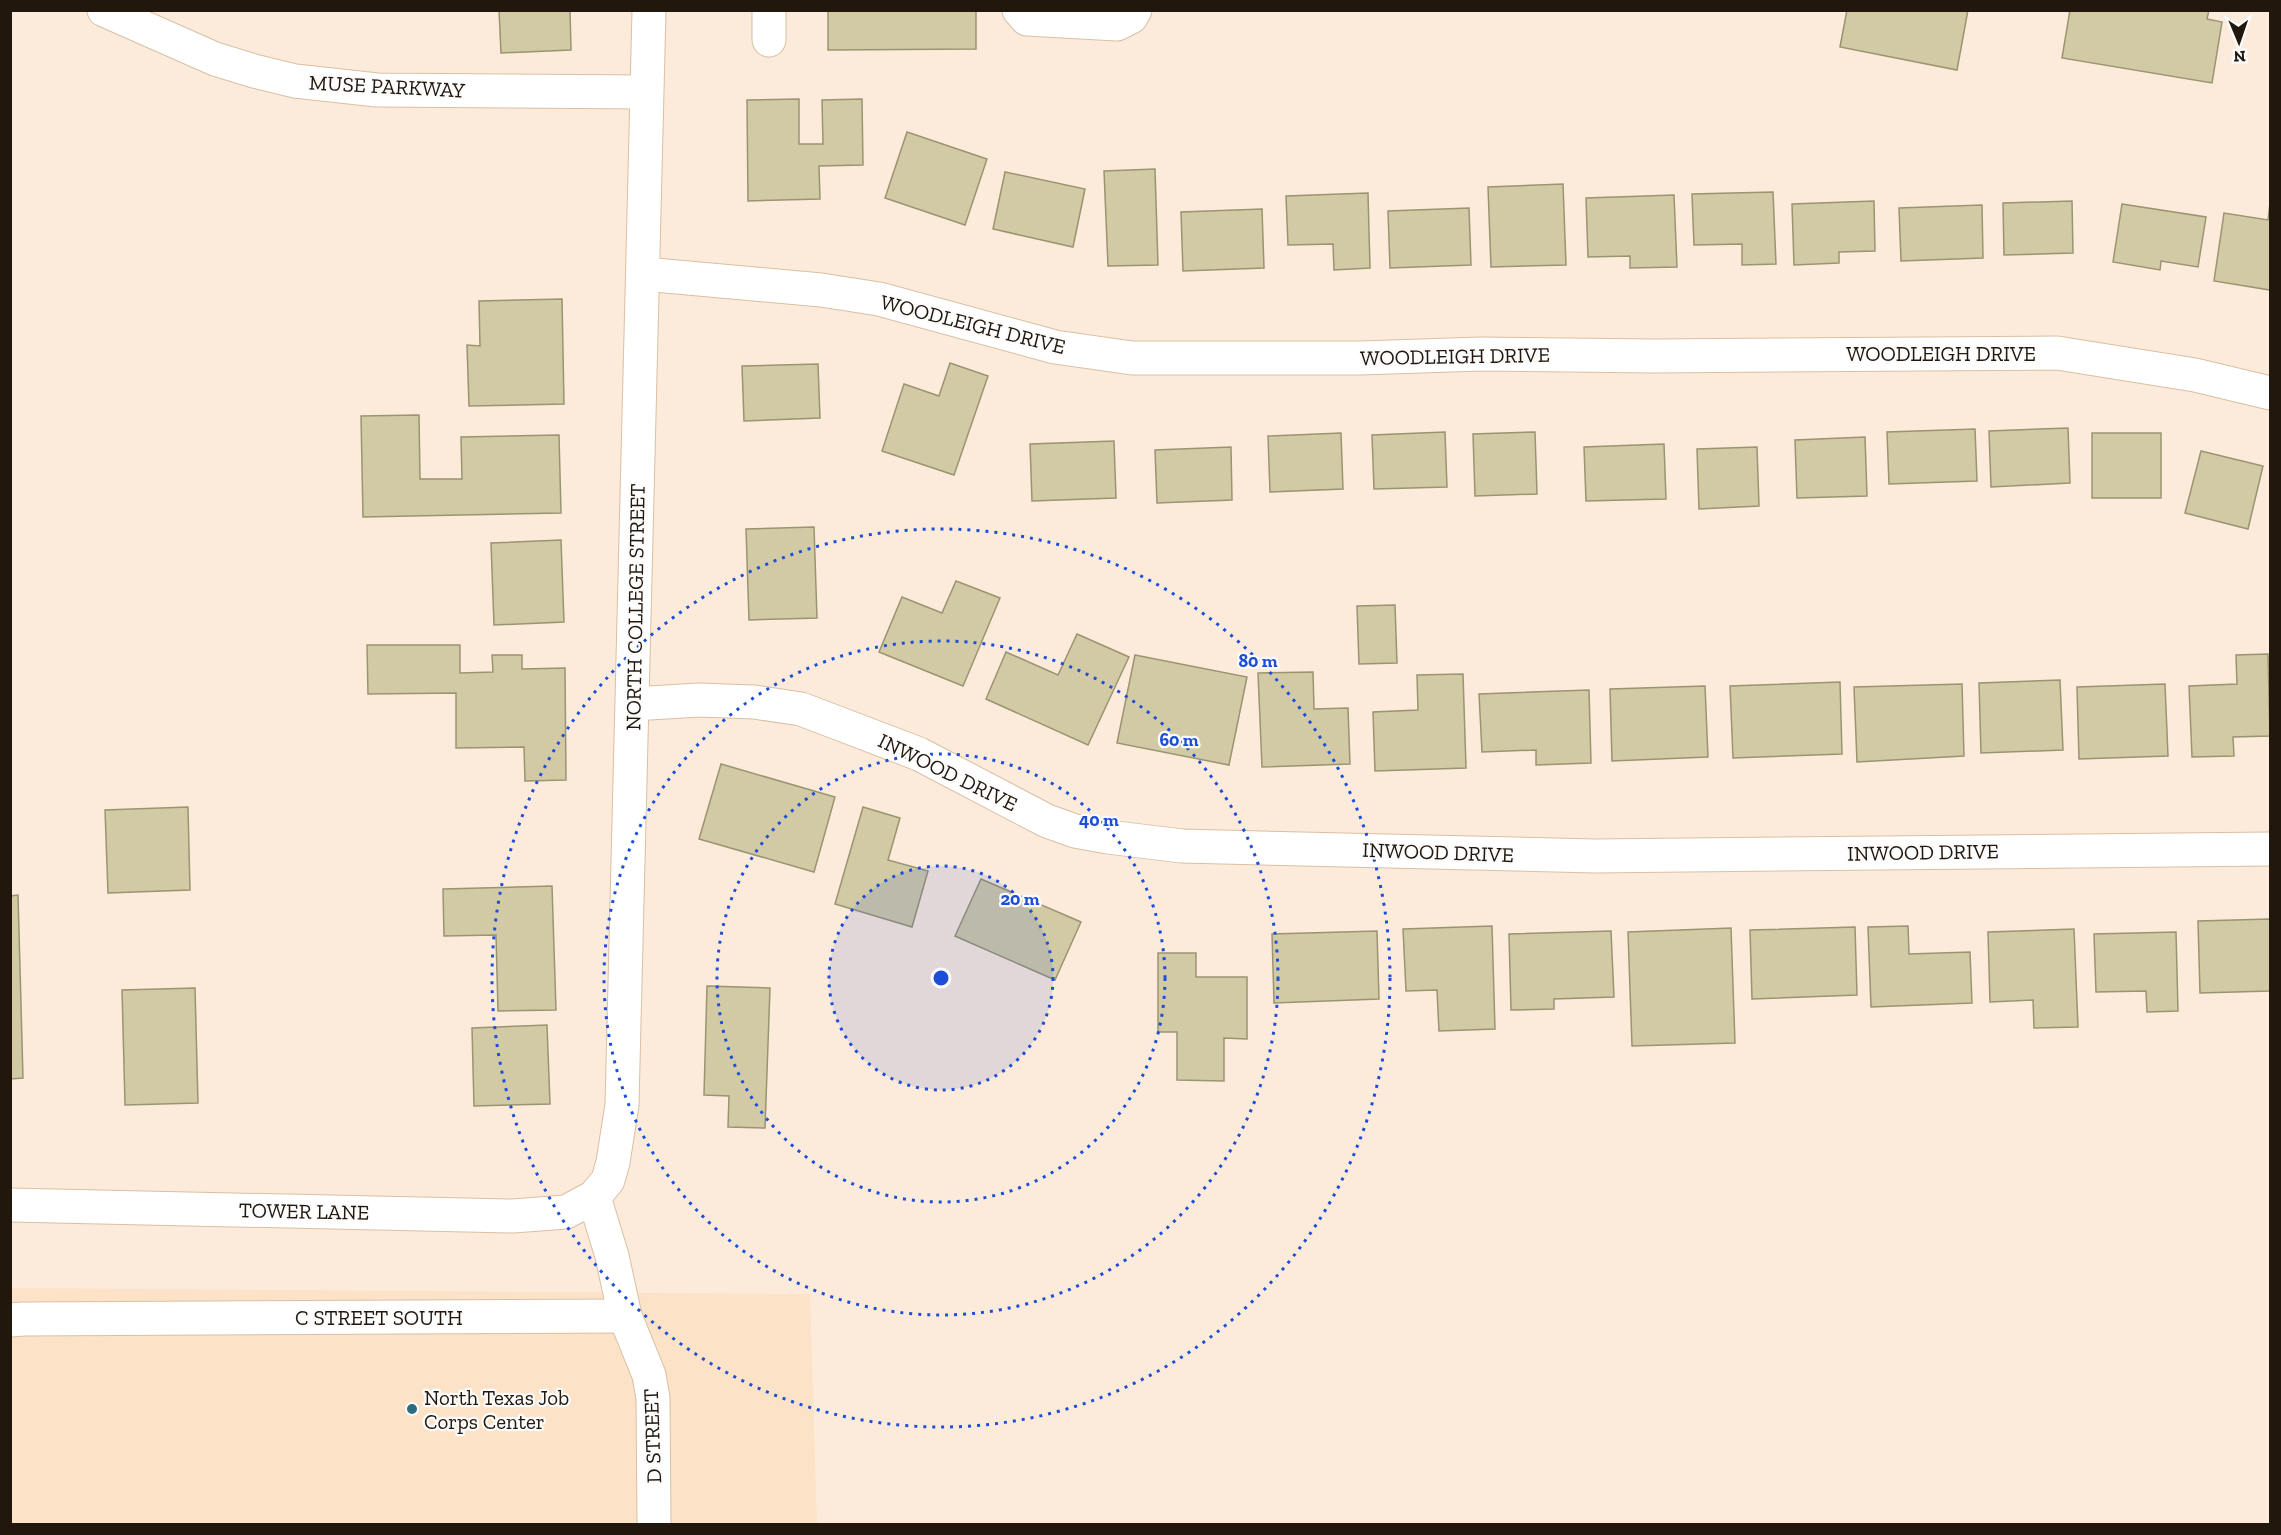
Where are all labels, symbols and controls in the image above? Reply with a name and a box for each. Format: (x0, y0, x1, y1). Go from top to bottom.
north arrow (2209, 12, 2269, 72)
text: N (2233, 47, 2246, 66)
street label: MUSE PARKWAY (308, 69, 466, 103)
street label: WOODLEIGH DRIVE (878, 289, 1068, 359)
street label: WOODLEIGH DRIVE (1846, 341, 2036, 366)
street label: WOODLEIGH DRIVE (1360, 342, 1550, 370)
street label: NORTH COLLEGE STREET (620, 483, 650, 731)
text: 80 m (1238, 650, 1278, 672)
street label: INWOOD DRIVE (874, 728, 1022, 816)
text: 60 m (1159, 729, 1199, 751)
text: 40 m (1079, 809, 1119, 831)
street label: INWOOD DRIVE (1362, 837, 1514, 867)
street label: INWOOD DRIVE (1847, 838, 1999, 866)
text: 20 m (1000, 888, 1040, 910)
centre of rings (931, 968, 951, 988)
street label: TOWER LANE (239, 1197, 369, 1225)
street label: C STREET SOUTH (295, 1305, 463, 1330)
place label: North Texas Job Corps Center (424, 1385, 569, 1434)
street label: D STREET (638, 1388, 666, 1484)
marker: North Texas Job Corps Center (405, 1402, 419, 1416)

